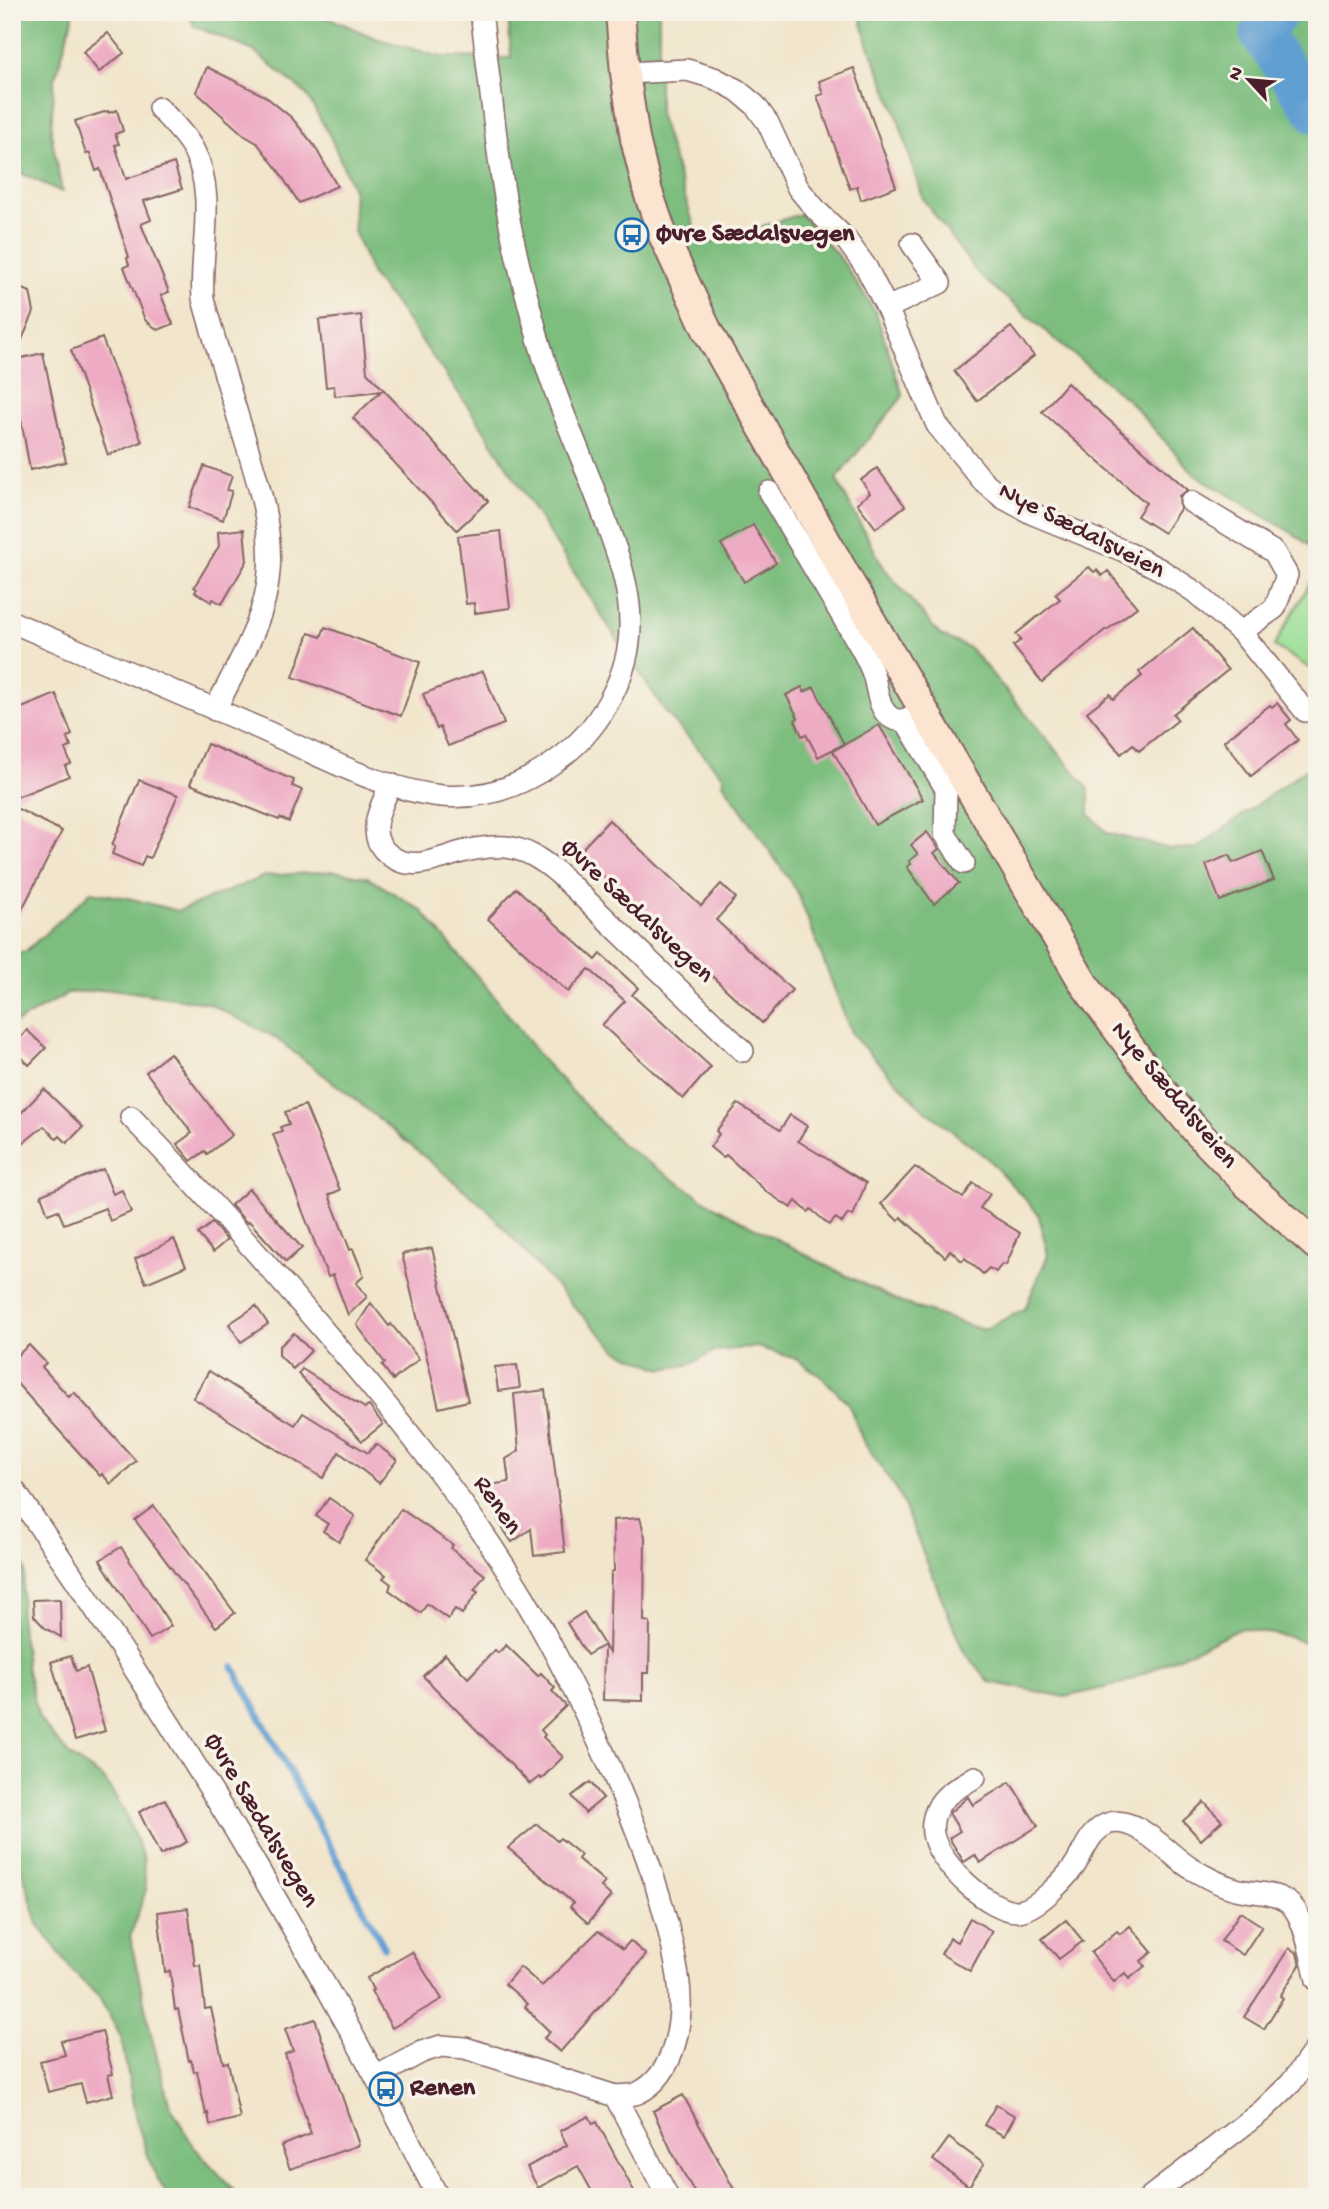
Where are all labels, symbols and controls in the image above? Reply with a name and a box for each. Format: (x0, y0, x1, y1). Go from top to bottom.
north arrow (1214, 46, 1284, 116)
text: N (1224, 63, 1250, 85)
bus stop icon: Øvre Sædalsvegen (613, 216, 651, 254)
place label: Øvre Sædalsvegen (656, 220, 855, 251)
street label: Nye Sædalsveien (993, 477, 1170, 588)
street label: Øvre Sædalsvegen (553, 833, 720, 991)
street label: Nye Sædalsveien (1102, 1016, 1244, 1176)
street label: Renen (465, 1470, 528, 1542)
street label: Øvre Sædalsvegen (196, 1728, 325, 1915)
bus stop icon: Renen (367, 2070, 405, 2108)
place label: Renen (409, 2074, 476, 2105)

